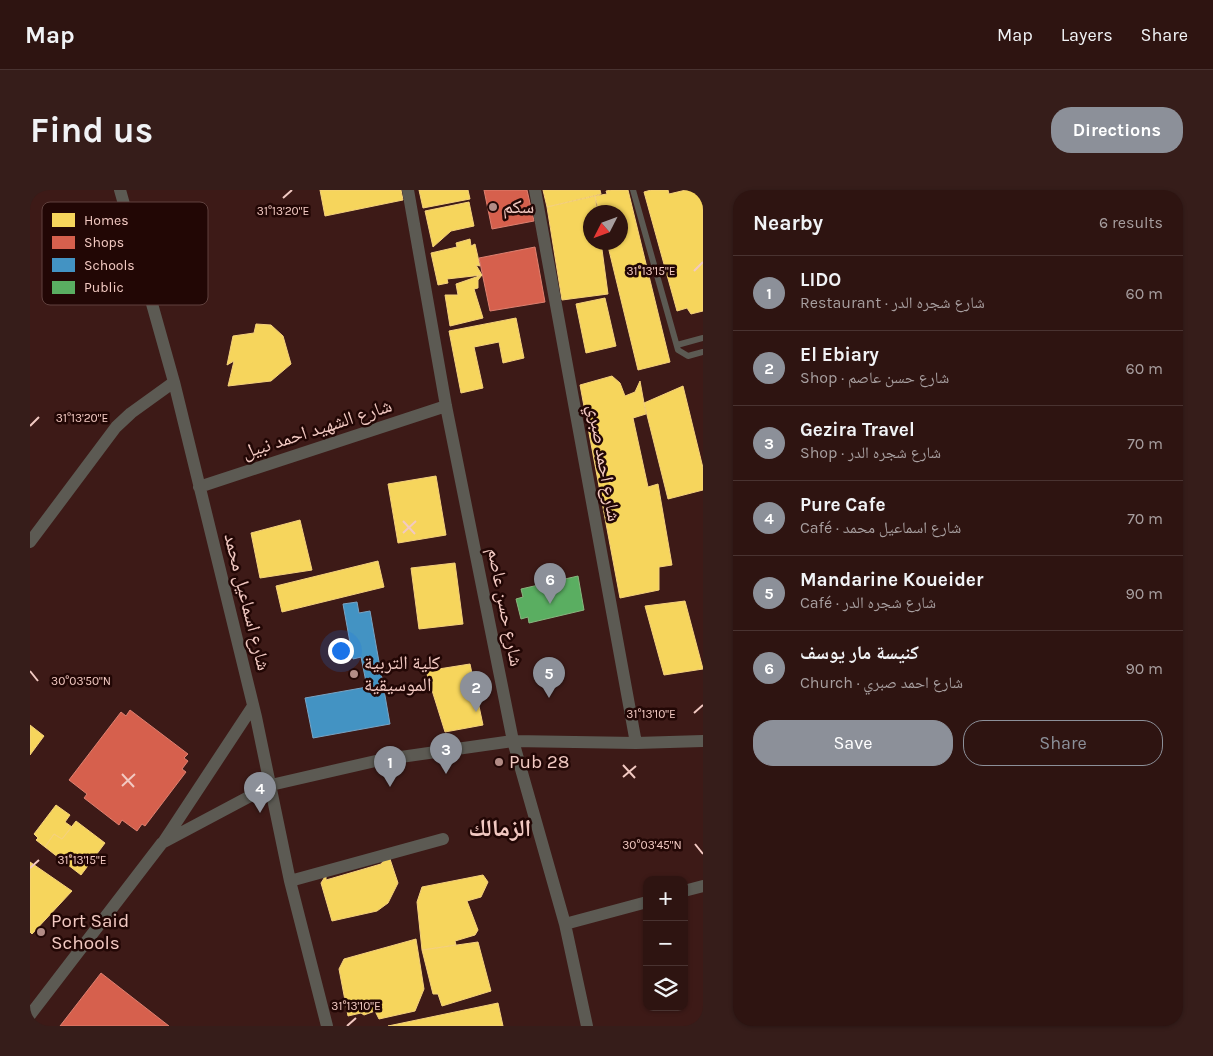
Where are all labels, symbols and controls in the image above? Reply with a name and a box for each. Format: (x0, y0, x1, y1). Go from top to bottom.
text: Map (25, 21, 75, 49)
text: Map (997, 24, 1033, 46)
text: Layers (1061, 24, 1113, 46)
text: Share (1141, 24, 1188, 46)
button: Directions (1051, 107, 1183, 153)
text: Find us (30, 110, 153, 151)
place label: سكم (503, 196, 534, 219)
marker: سكم (487, 201, 499, 213)
legend (42, 202, 208, 305)
text: 31°13'20"E (257, 204, 309, 218)
north arrow (583, 205, 628, 250)
text: Nearby (753, 211, 823, 235)
text: Homes (84, 212, 129, 229)
text: 6 results (1099, 213, 1163, 232)
text: Shops (84, 234, 124, 251)
text: Schools (84, 257, 135, 274)
text: 31°13'15"E (627, 264, 675, 278)
text: LIDO (800, 269, 841, 291)
text: Public (84, 279, 124, 296)
text: 1 (766, 284, 772, 303)
text: 60 m (1126, 284, 1163, 303)
text: Restaurant · شارع شجره الدر (800, 293, 985, 312)
text: El Ebiary (800, 344, 879, 366)
text: 2 (764, 359, 774, 378)
text: 60 m (1126, 359, 1163, 378)
text: Shop · شارع حسن عاصم (800, 368, 949, 387)
street label: شارع الشهيد احمد نبيل (239, 394, 395, 464)
street label: شارع احمد صبري (579, 403, 625, 524)
text: 31°13'20"E (56, 411, 108, 425)
text: Gezira Travel (800, 419, 915, 441)
text: 3 (764, 434, 774, 453)
text: 70 m (1127, 434, 1163, 453)
text: Shop · شارع شجره الدر (800, 443, 941, 462)
text: Pure Cafe (800, 494, 885, 516)
text: 4 (764, 509, 774, 528)
text: 70 m (1127, 509, 1163, 528)
text: Café · شارع اسماعيل محمد (800, 518, 961, 537)
street label: شارع اسماعيل محمد (219, 531, 275, 673)
street label: شارع حسن عاصم (482, 546, 527, 668)
pin: 6 (534, 563, 566, 604)
text: Mandarine Koueider (800, 569, 983, 591)
text: 5 (764, 584, 774, 603)
text: 90 m (1125, 584, 1163, 603)
text: Café · شارع شجره الدر (800, 593, 936, 612)
your location (328, 638, 354, 664)
text: كنيسة مار يوسف (800, 642, 919, 664)
place label: كلية التربية الموسيقية (364, 652, 440, 696)
pin: 5 (533, 657, 565, 698)
text: 6 (764, 659, 774, 678)
text: 90 m (1125, 659, 1163, 678)
marker: كلية التربية الموسيقية (348, 668, 360, 680)
pin: 2 (460, 671, 492, 712)
text: Church · شارع احمد صبري (800, 673, 963, 692)
text: 30°03'50"N (51, 674, 111, 688)
text: 31°13'10"E (626, 707, 676, 721)
button: Save (753, 720, 953, 766)
button: Share (963, 720, 1163, 766)
pin: 3 (430, 733, 462, 774)
pin: 1 (374, 746, 406, 787)
place label: Pub 28 (509, 751, 569, 773)
marker: Pub 28 (493, 756, 505, 768)
pin: 4 (244, 772, 276, 813)
district label: الزمالك (469, 814, 531, 842)
text: 30°03'45"N (622, 838, 682, 852)
text: 31°13'15"E (58, 853, 106, 867)
map controls (643, 876, 688, 1011)
button: + (643, 876, 688, 921)
place label: Port Said Schools (51, 910, 129, 954)
button: − (643, 921, 688, 966)
marker: Port Said Schools (35, 926, 47, 938)
button: layers (643, 966, 688, 1011)
text: 31°13'10"E (331, 999, 381, 1013)

